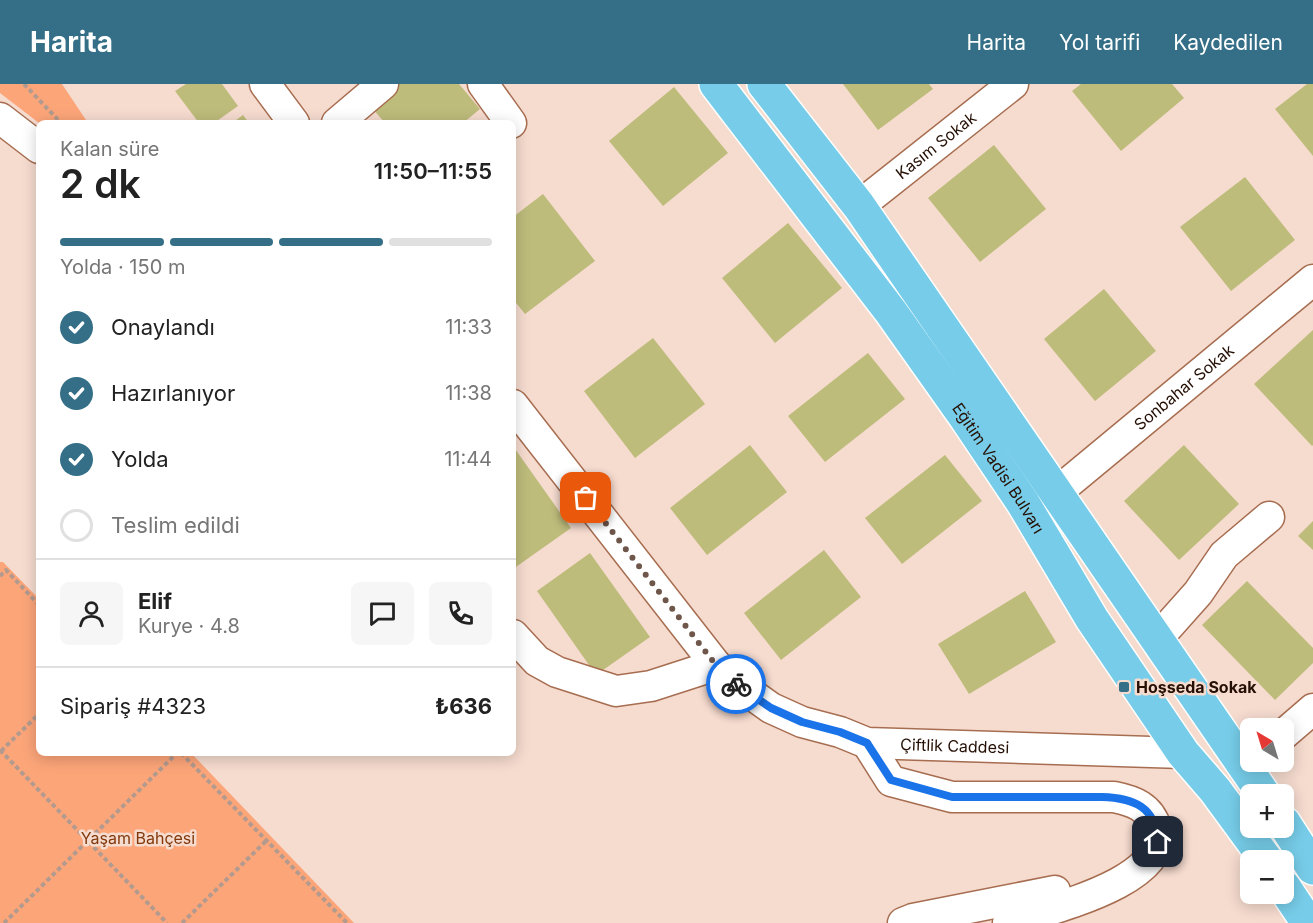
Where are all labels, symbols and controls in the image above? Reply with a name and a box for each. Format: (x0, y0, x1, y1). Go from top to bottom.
text: Harita (30, 25, 113, 59)
text: Harita (967, 30, 1026, 55)
text: Yol tarifi (1059, 30, 1140, 55)
text: Kaydedilen (1173, 30, 1283, 55)
street label: Kasım Sokak (892, 107, 980, 183)
text: Kalan süre (60, 137, 159, 161)
text: 11:50–11:55 (374, 158, 492, 184)
text: 2 dk (60, 160, 141, 207)
text: Yolda · 150 m (60, 255, 185, 279)
icon: check (60, 311, 93, 344)
text: Onaylandı (111, 314, 215, 340)
text: 11:33 (445, 315, 492, 339)
street label: Sonbahar Sokak (1130, 340, 1238, 434)
icon: check (60, 377, 93, 410)
text: Hazırlanıyor (111, 380, 235, 406)
text: 11:38 (445, 381, 492, 405)
street label: Eğitim Vadisi Bulvarı (948, 399, 1049, 537)
icon: check (60, 443, 93, 476)
text: Yolda (111, 446, 169, 472)
text: 11:44 (444, 447, 492, 471)
pin (560, 472, 611, 523)
icon: bag (569, 481, 602, 514)
text: Teslim edildi (111, 512, 240, 538)
button: person (60, 582, 123, 645)
button: chat (351, 582, 414, 645)
button: phone (429, 582, 492, 645)
text: Elif (138, 588, 172, 614)
text: Kurye · 4.8 (138, 614, 240, 638)
courier (706, 654, 766, 714)
icon: bike (720, 668, 753, 701)
place label: Hoşseda Sokak (1136, 677, 1257, 697)
marker: Hoşseda Sokak (1117, 680, 1131, 694)
text: Sipariş #4323 (60, 693, 206, 719)
text: ₺636 (435, 693, 492, 719)
north arrow (1240, 718, 1294, 772)
map controls (1240, 718, 1294, 904)
street label: Çiftlik Caddesi (900, 734, 1010, 757)
button: + (1240, 784, 1294, 838)
pin (1132, 816, 1183, 867)
icon: home (1141, 825, 1174, 858)
park label: Yaşam Bahçesi (81, 828, 195, 848)
button: − (1240, 850, 1294, 904)

